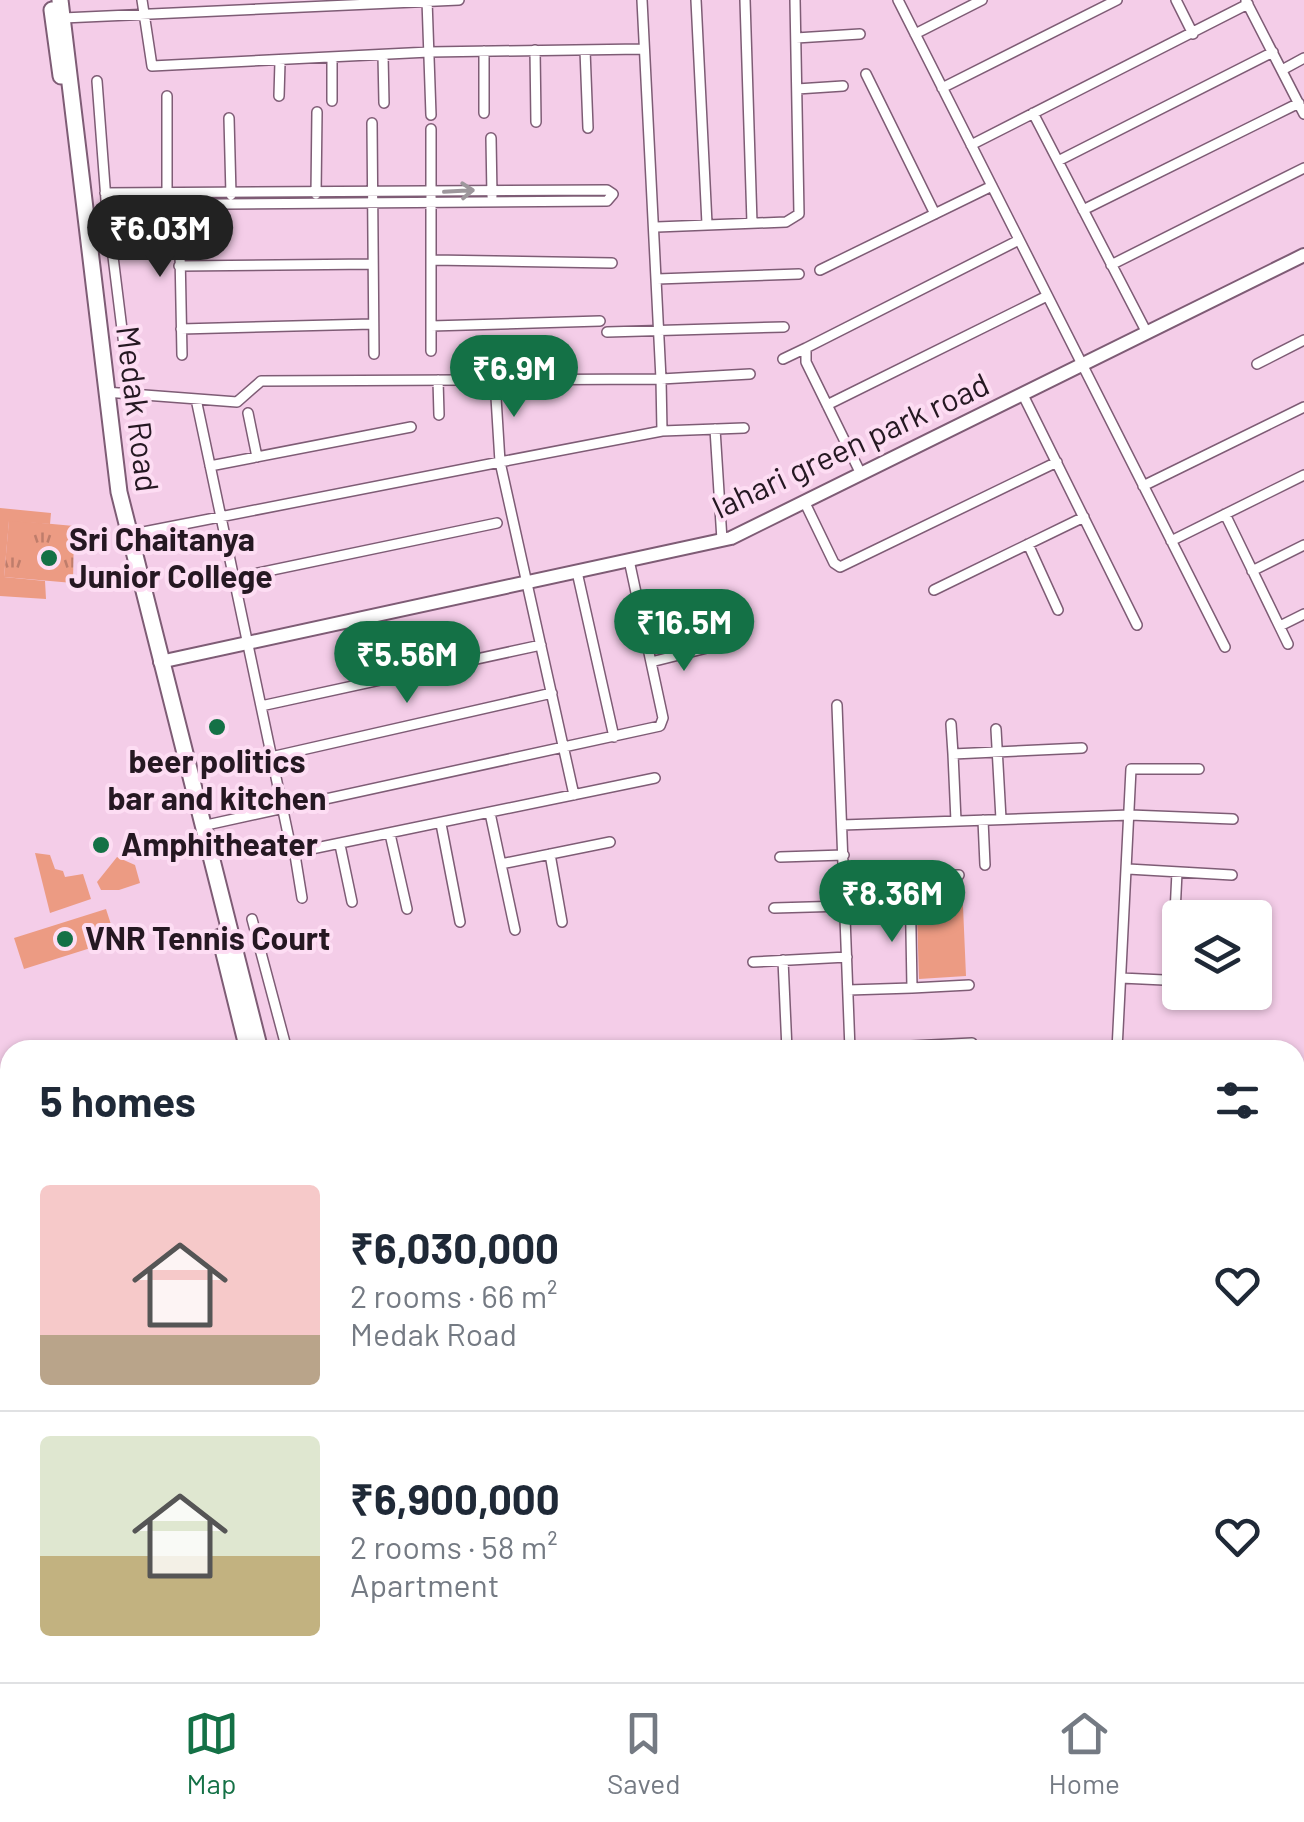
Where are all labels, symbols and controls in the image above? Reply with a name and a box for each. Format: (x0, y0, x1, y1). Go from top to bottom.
one-way arrow (442, 181, 474, 200)
pin: ₹6.03M (79, 195, 241, 280)
text: ₹6.03M (109, 208, 211, 246)
street label: Medak Road (110, 324, 168, 494)
pin: ₹6.9M (444, 335, 584, 420)
text: ₹6.9M (472, 348, 556, 386)
street label: lahari green park road (706, 363, 994, 525)
place label: Sri Chaitanya Junior College (69, 519, 273, 594)
marker: Sri Chaitanya Junior College (38, 547, 60, 569)
pin: ₹16.5M (603, 589, 765, 674)
text: ₹16.5M (636, 602, 732, 640)
pin: ₹5.56M (326, 621, 488, 706)
text: ₹5.56M (356, 634, 458, 672)
marker: beer politics bar and kitchen (206, 716, 228, 738)
place label: beer politics bar and kitchen (107, 741, 327, 816)
place label: Amphitheater (121, 824, 318, 862)
marker: Amphitheater (90, 834, 112, 856)
pin: ₹8.36M (811, 860, 973, 945)
text: ₹8.36M (841, 873, 943, 911)
map controls (1162, 900, 1272, 1010)
button: layers (1162, 900, 1272, 1010)
place label: VNR Tennis Court (85, 918, 330, 956)
marker: VNR Tennis Court (54, 928, 76, 950)
icon: filters (1210, 1073, 1265, 1128)
text: 5 homes (40, 1075, 196, 1125)
text: ₹6,030,000 (350, 1222, 559, 1272)
icon: home (120, 1225, 240, 1345)
icon: heart (1210, 1258, 1265, 1313)
text: 2 rooms · 66 m² (350, 1276, 558, 1314)
text: Medak Road (350, 1314, 517, 1352)
text: ₹6,900,000 (350, 1473, 560, 1523)
icon: home (120, 1476, 240, 1596)
icon: heart (1210, 1509, 1265, 1564)
text: 2 rooms · 58 m² (350, 1527, 558, 1565)
text: Apartment (350, 1565, 499, 1603)
tab: Map (184, 1706, 239, 1800)
tab: Saved (607, 1706, 681, 1800)
tab: Home (1049, 1706, 1120, 1800)

